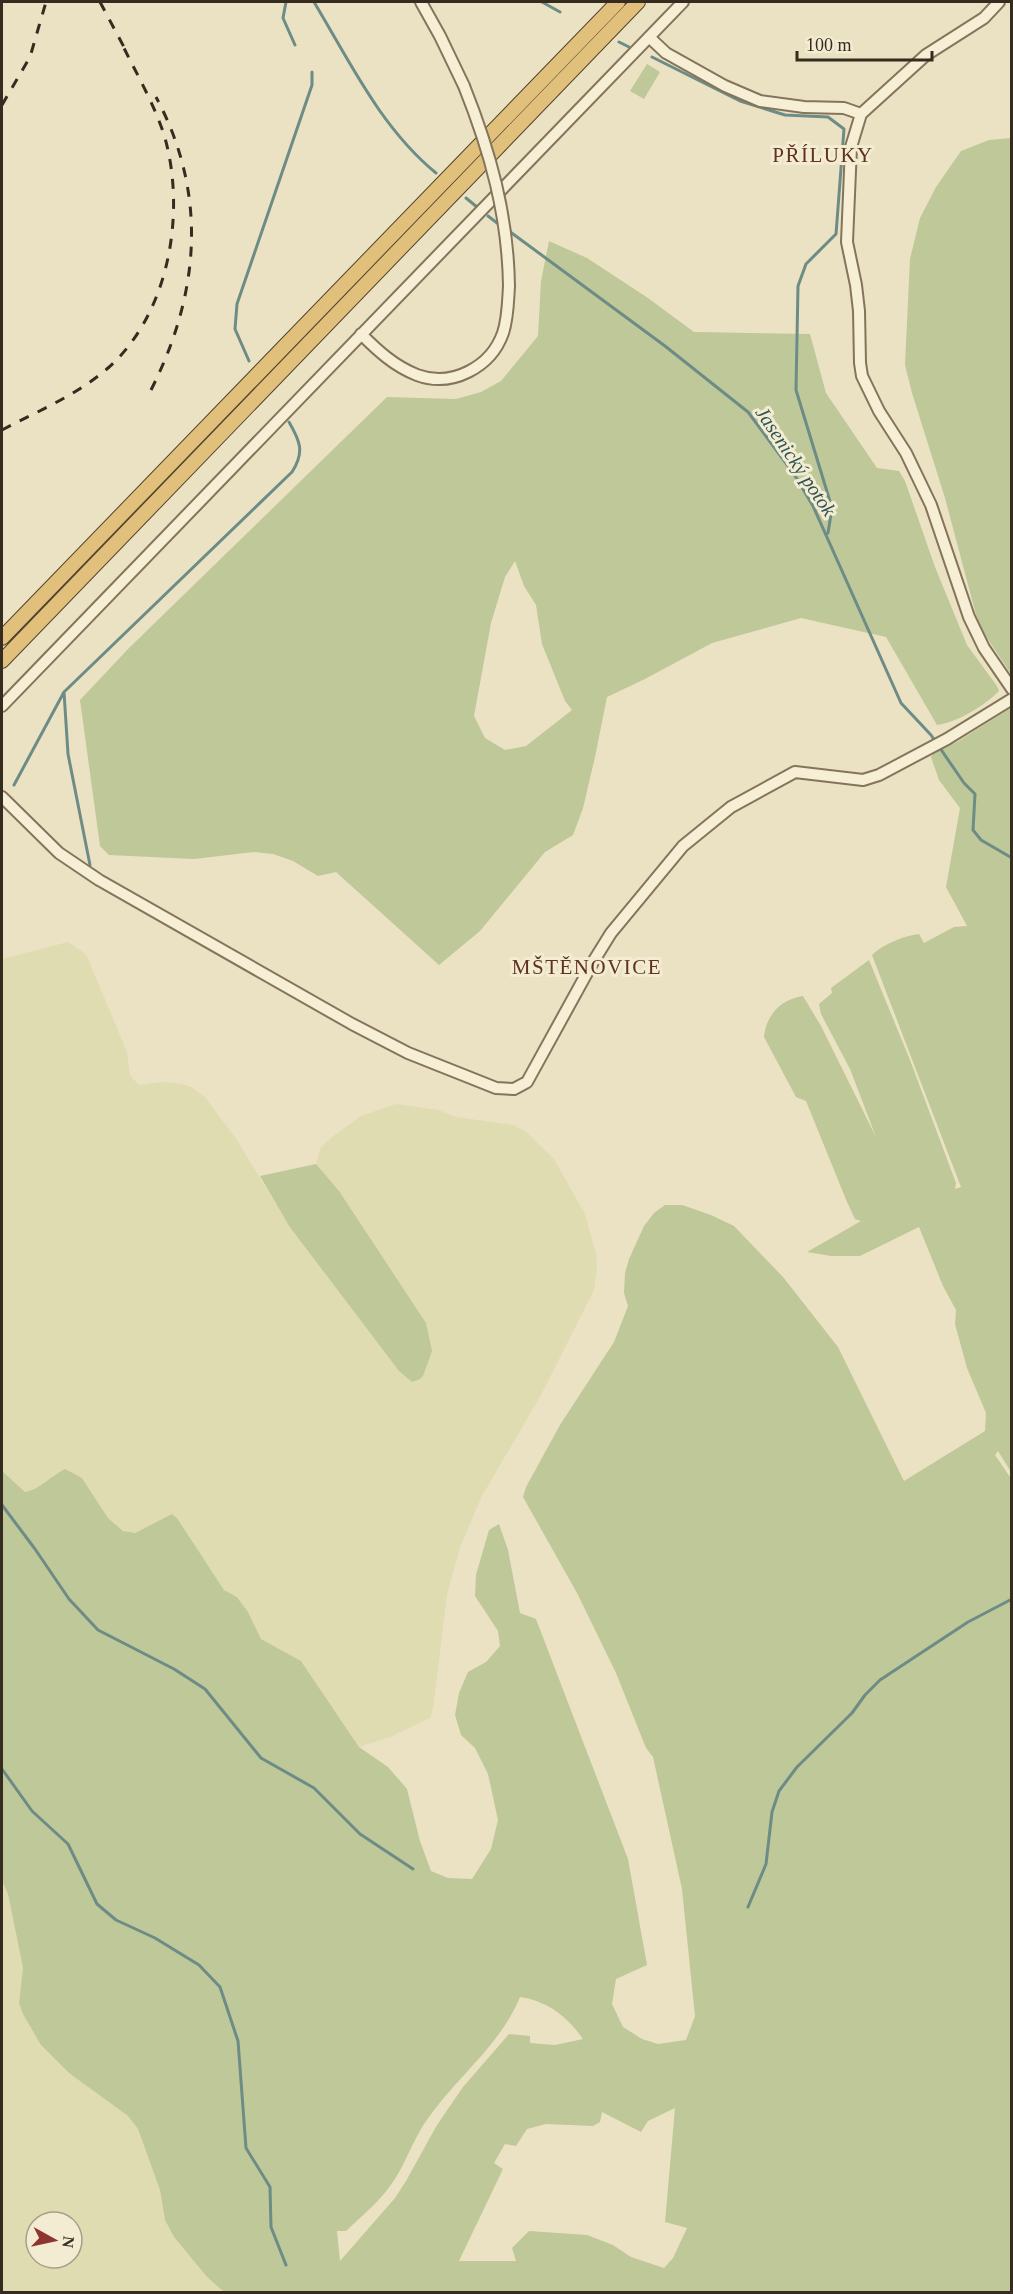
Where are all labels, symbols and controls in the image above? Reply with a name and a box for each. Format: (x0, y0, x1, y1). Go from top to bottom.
scale bar (797, 24, 932, 62)
text: 100 m (806, 35, 852, 55)
district label: PŘÍLUKY (772, 143, 874, 167)
water label: Jasenický potok (750, 402, 841, 521)
district label: MŠTĚNOVICE (512, 955, 662, 979)
north arrow (24, 2210, 84, 2270)
text: N (59, 2235, 78, 2249)

